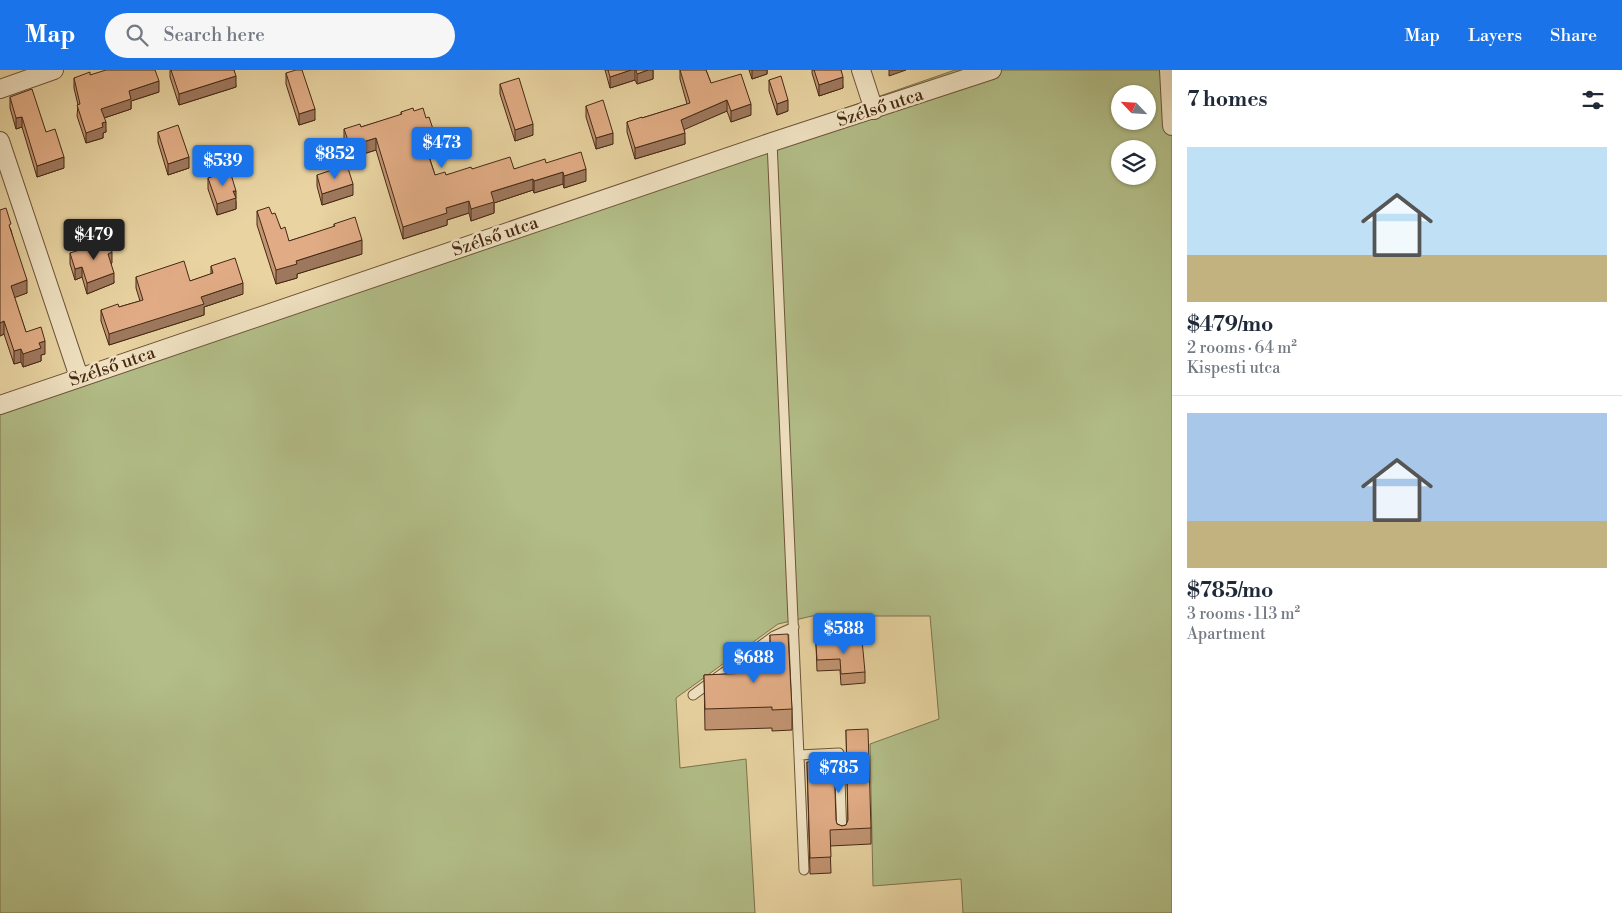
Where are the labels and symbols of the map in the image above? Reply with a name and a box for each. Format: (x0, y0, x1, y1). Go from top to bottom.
street label: Szélső utca (834, 82, 927, 132)
north arrow (1111, 85, 1156, 130)
pin: $473 (412, 126, 472, 169)
pin: $852 (305, 138, 365, 180)
pin: $539 (193, 144, 253, 187)
street label: Szélső utca (449, 211, 542, 262)
pin: $479 (64, 218, 124, 261)
street label: Szélső utca (66, 341, 159, 392)
pin: $588 (814, 612, 874, 655)
pin: $688 (724, 642, 784, 684)
pin: $785 (809, 752, 869, 794)

